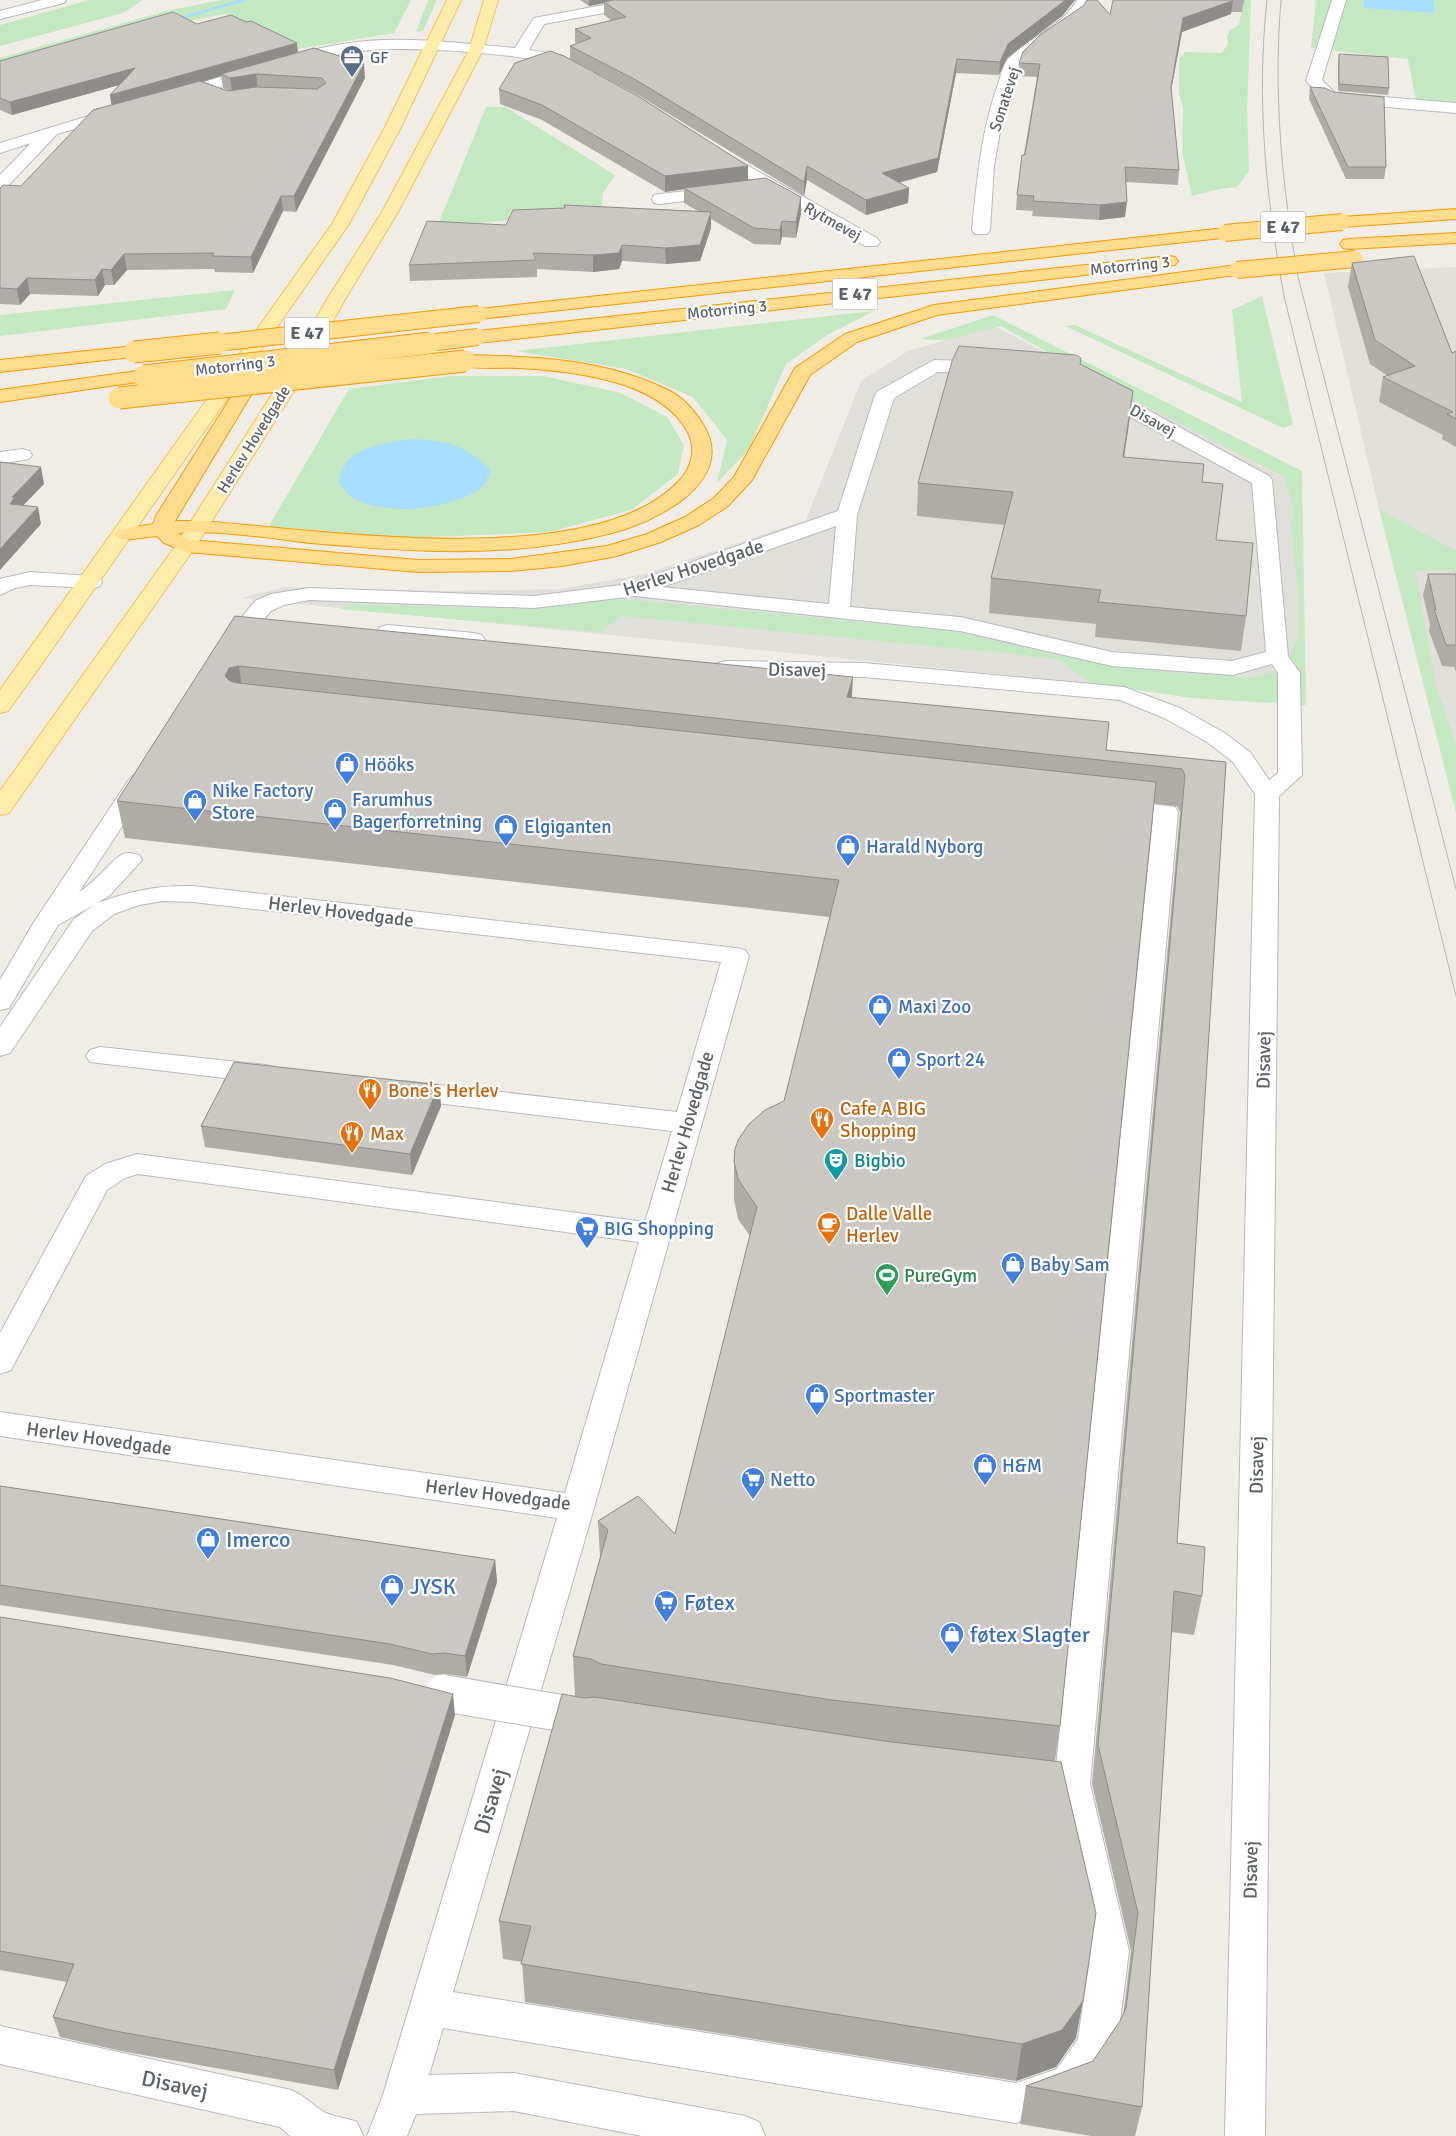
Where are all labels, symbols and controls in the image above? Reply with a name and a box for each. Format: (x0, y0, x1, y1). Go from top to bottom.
office icon: GF (339, 44, 365, 78)
place label: GF (370, 48, 389, 68)
street label: Sonatevej (985, 65, 1025, 134)
street label: Rytmevej (800, 198, 865, 246)
road number: E 47 (1260, 212, 1306, 242)
street label: Motorring 3 (1089, 252, 1171, 280)
road number: E 47 (832, 278, 878, 310)
street label: Motorring 3 (686, 296, 768, 324)
road number: E 47 (284, 317, 330, 348)
street label: Motorring 3 (194, 351, 276, 381)
street label: Herlev Hovedgade (213, 382, 295, 497)
street label: Disavej (1126, 400, 1179, 442)
street label: Herlev Hovedgade (620, 534, 767, 602)
street label: Disavej (768, 657, 826, 683)
shop icon: Hööks (334, 751, 360, 785)
place label: Hööks (364, 753, 414, 777)
place label: Nike Factory Store (212, 779, 314, 825)
shop icon: Nike Factory Store (182, 788, 208, 822)
place label: Farumhus Bagerforretning (352, 788, 482, 834)
shop icon: Farumhus Bagerforretning (322, 797, 348, 831)
shop icon: Elgiganten (493, 813, 519, 847)
place label: Elgiganten (524, 815, 612, 839)
shop icon: Harald Nyborg (835, 833, 861, 867)
place label: Harald Nyborg (866, 835, 983, 859)
street label: Herlev Hovedgade (267, 891, 415, 933)
shop icon: Maxi Zoo (867, 993, 893, 1027)
place label: Maxi Zoo (898, 995, 971, 1019)
street label: Disavej (1251, 1031, 1277, 1089)
shop icon: Sport 24 (886, 1046, 912, 1080)
place label: Sport 24 (916, 1048, 985, 1072)
street label: Herlev Hovedgade (656, 1049, 720, 1196)
restaurant icon: Bone's Herlev (357, 1077, 383, 1111)
place label: Bone's Herlev (388, 1079, 499, 1103)
place label: Cafe A BIG Shopping (840, 1097, 926, 1143)
restaurant icon: Cafe A BIG Shopping (809, 1106, 835, 1140)
restaurant icon: Max (339, 1120, 365, 1154)
place label: Max (370, 1122, 404, 1146)
theatre icon: Bigbio (823, 1147, 849, 1181)
place label: Bigbio (854, 1149, 906, 1173)
place label: Dalle Valle Herlev (846, 1202, 932, 1248)
cafe icon: Dalle Valle Herlev (816, 1211, 842, 1245)
supermarket icon: BIG Shopping (574, 1215, 600, 1249)
place label: BIG Shopping (604, 1217, 714, 1241)
shop icon: Baby Sam (1000, 1251, 1026, 1285)
place label: Baby Sam (1030, 1253, 1110, 1277)
sports icon: PureGym (874, 1262, 900, 1296)
place label: PureGym (904, 1264, 977, 1288)
shop icon: Sportmaster (804, 1382, 830, 1416)
place label: Sportmaster (834, 1384, 935, 1408)
street label: Herlev Hovedgade (25, 1417, 173, 1461)
street label: Disavej (1244, 1436, 1270, 1494)
shop icon: H&M (972, 1452, 998, 1486)
place label: H&M (1002, 1454, 1042, 1478)
supermarket icon: Netto (740, 1466, 766, 1500)
place label: Netto (770, 1468, 816, 1492)
street label: Herlev Hovedgade (424, 1474, 572, 1516)
shop icon: Imerco (195, 1526, 221, 1560)
place label: Imerco (226, 1526, 290, 1553)
shop icon: JYSK (379, 1573, 405, 1607)
place label: JYSK (410, 1573, 456, 1600)
supermarket icon: Føtex (653, 1589, 679, 1623)
place label: Føtex (684, 1589, 735, 1616)
shop icon: føtex Slagter (939, 1621, 965, 1655)
place label: føtex Slagter (970, 1621, 1090, 1648)
street label: Disavej (468, 1765, 513, 1837)
street label: Disavej (1238, 1841, 1264, 1899)
street label: Disavej (139, 2064, 211, 2105)

